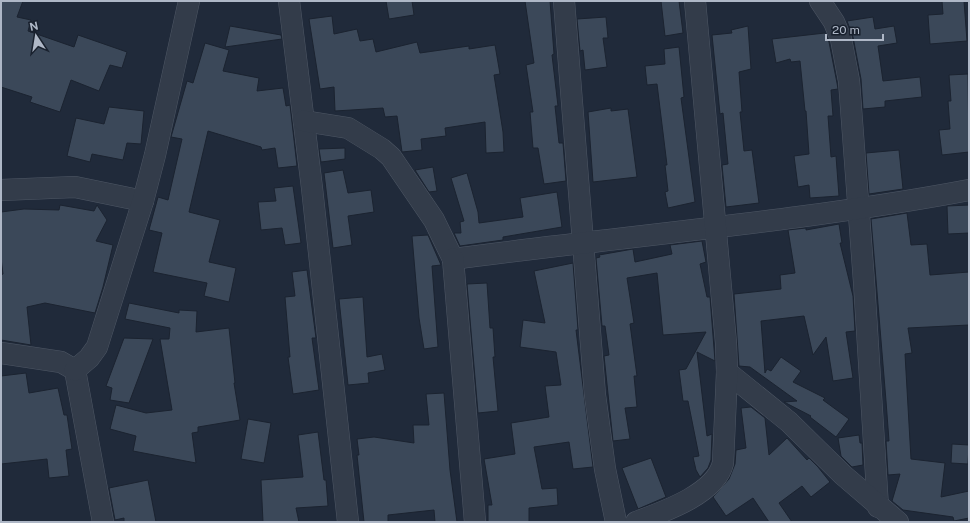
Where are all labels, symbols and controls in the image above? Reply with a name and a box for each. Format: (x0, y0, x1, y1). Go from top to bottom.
north arrow (16, 16, 56, 56)
scale bar (826, 16, 883, 42)
text: N (28, 19, 39, 33)
text: 20 m (832, 23, 860, 37)

